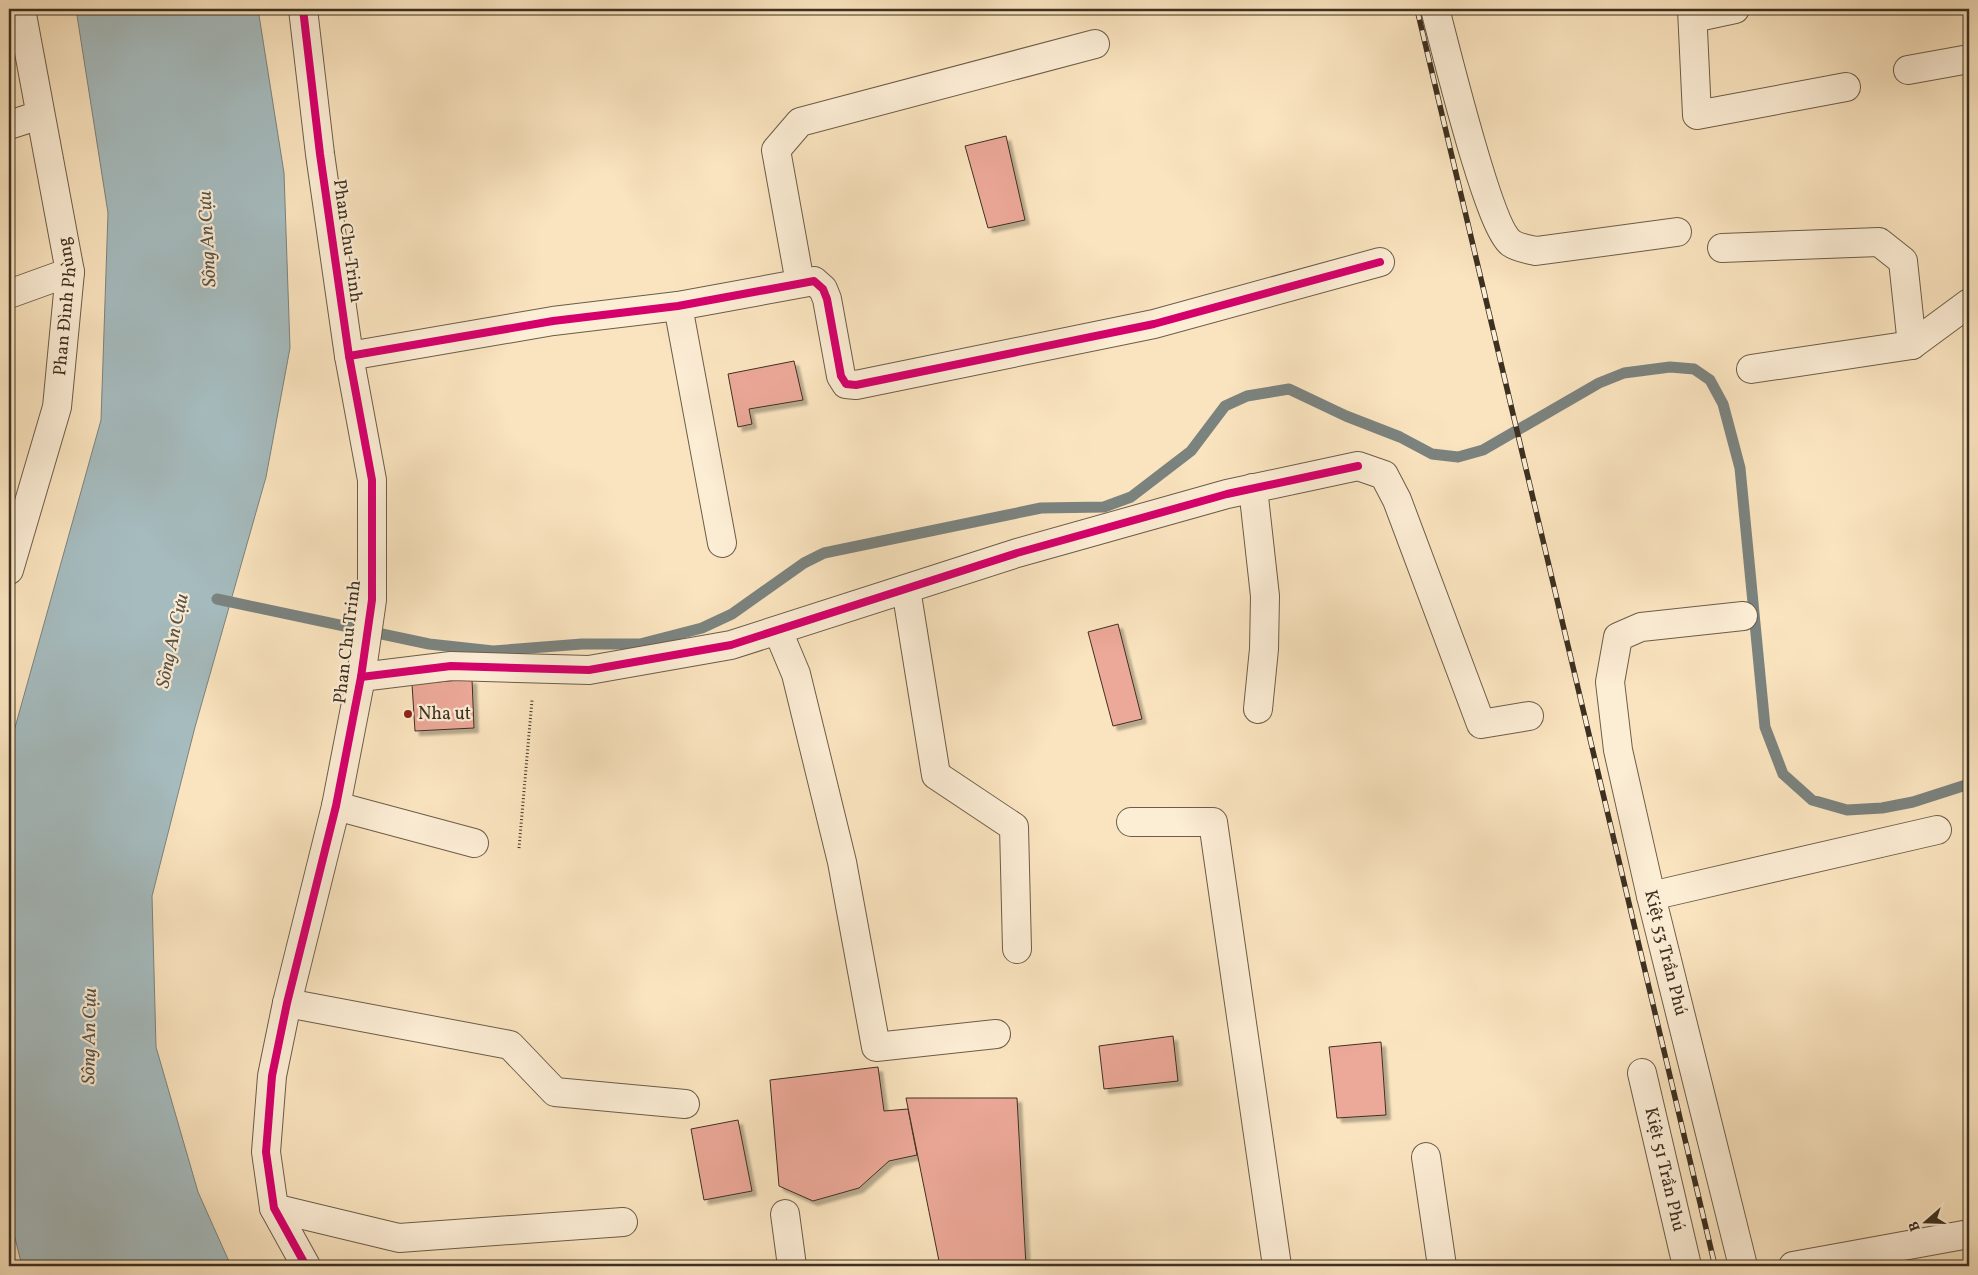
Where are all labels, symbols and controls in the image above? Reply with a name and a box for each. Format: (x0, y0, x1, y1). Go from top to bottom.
street label: Phan Chu Trinh (326, 178, 368, 305)
water label: Sông An Cựu (192, 190, 223, 288)
street label: Phan Đình Phùng (48, 235, 83, 377)
street label: Phan Chu Trinh (328, 578, 368, 705)
water label: Sông An Cựu (150, 591, 196, 691)
place label: Nha ut (418, 702, 471, 727)
marker: Nha ut (402, 708, 414, 720)
street label: Kiệt 53 Trần Phú (1637, 887, 1693, 1019)
water label: Sông An Cựu (76, 987, 104, 1084)
street label: Kiệt 51 Trần Phú (1638, 1105, 1691, 1234)
north arrow (1900, 1198, 1950, 1248)
text: B (1905, 1218, 1926, 1234)

